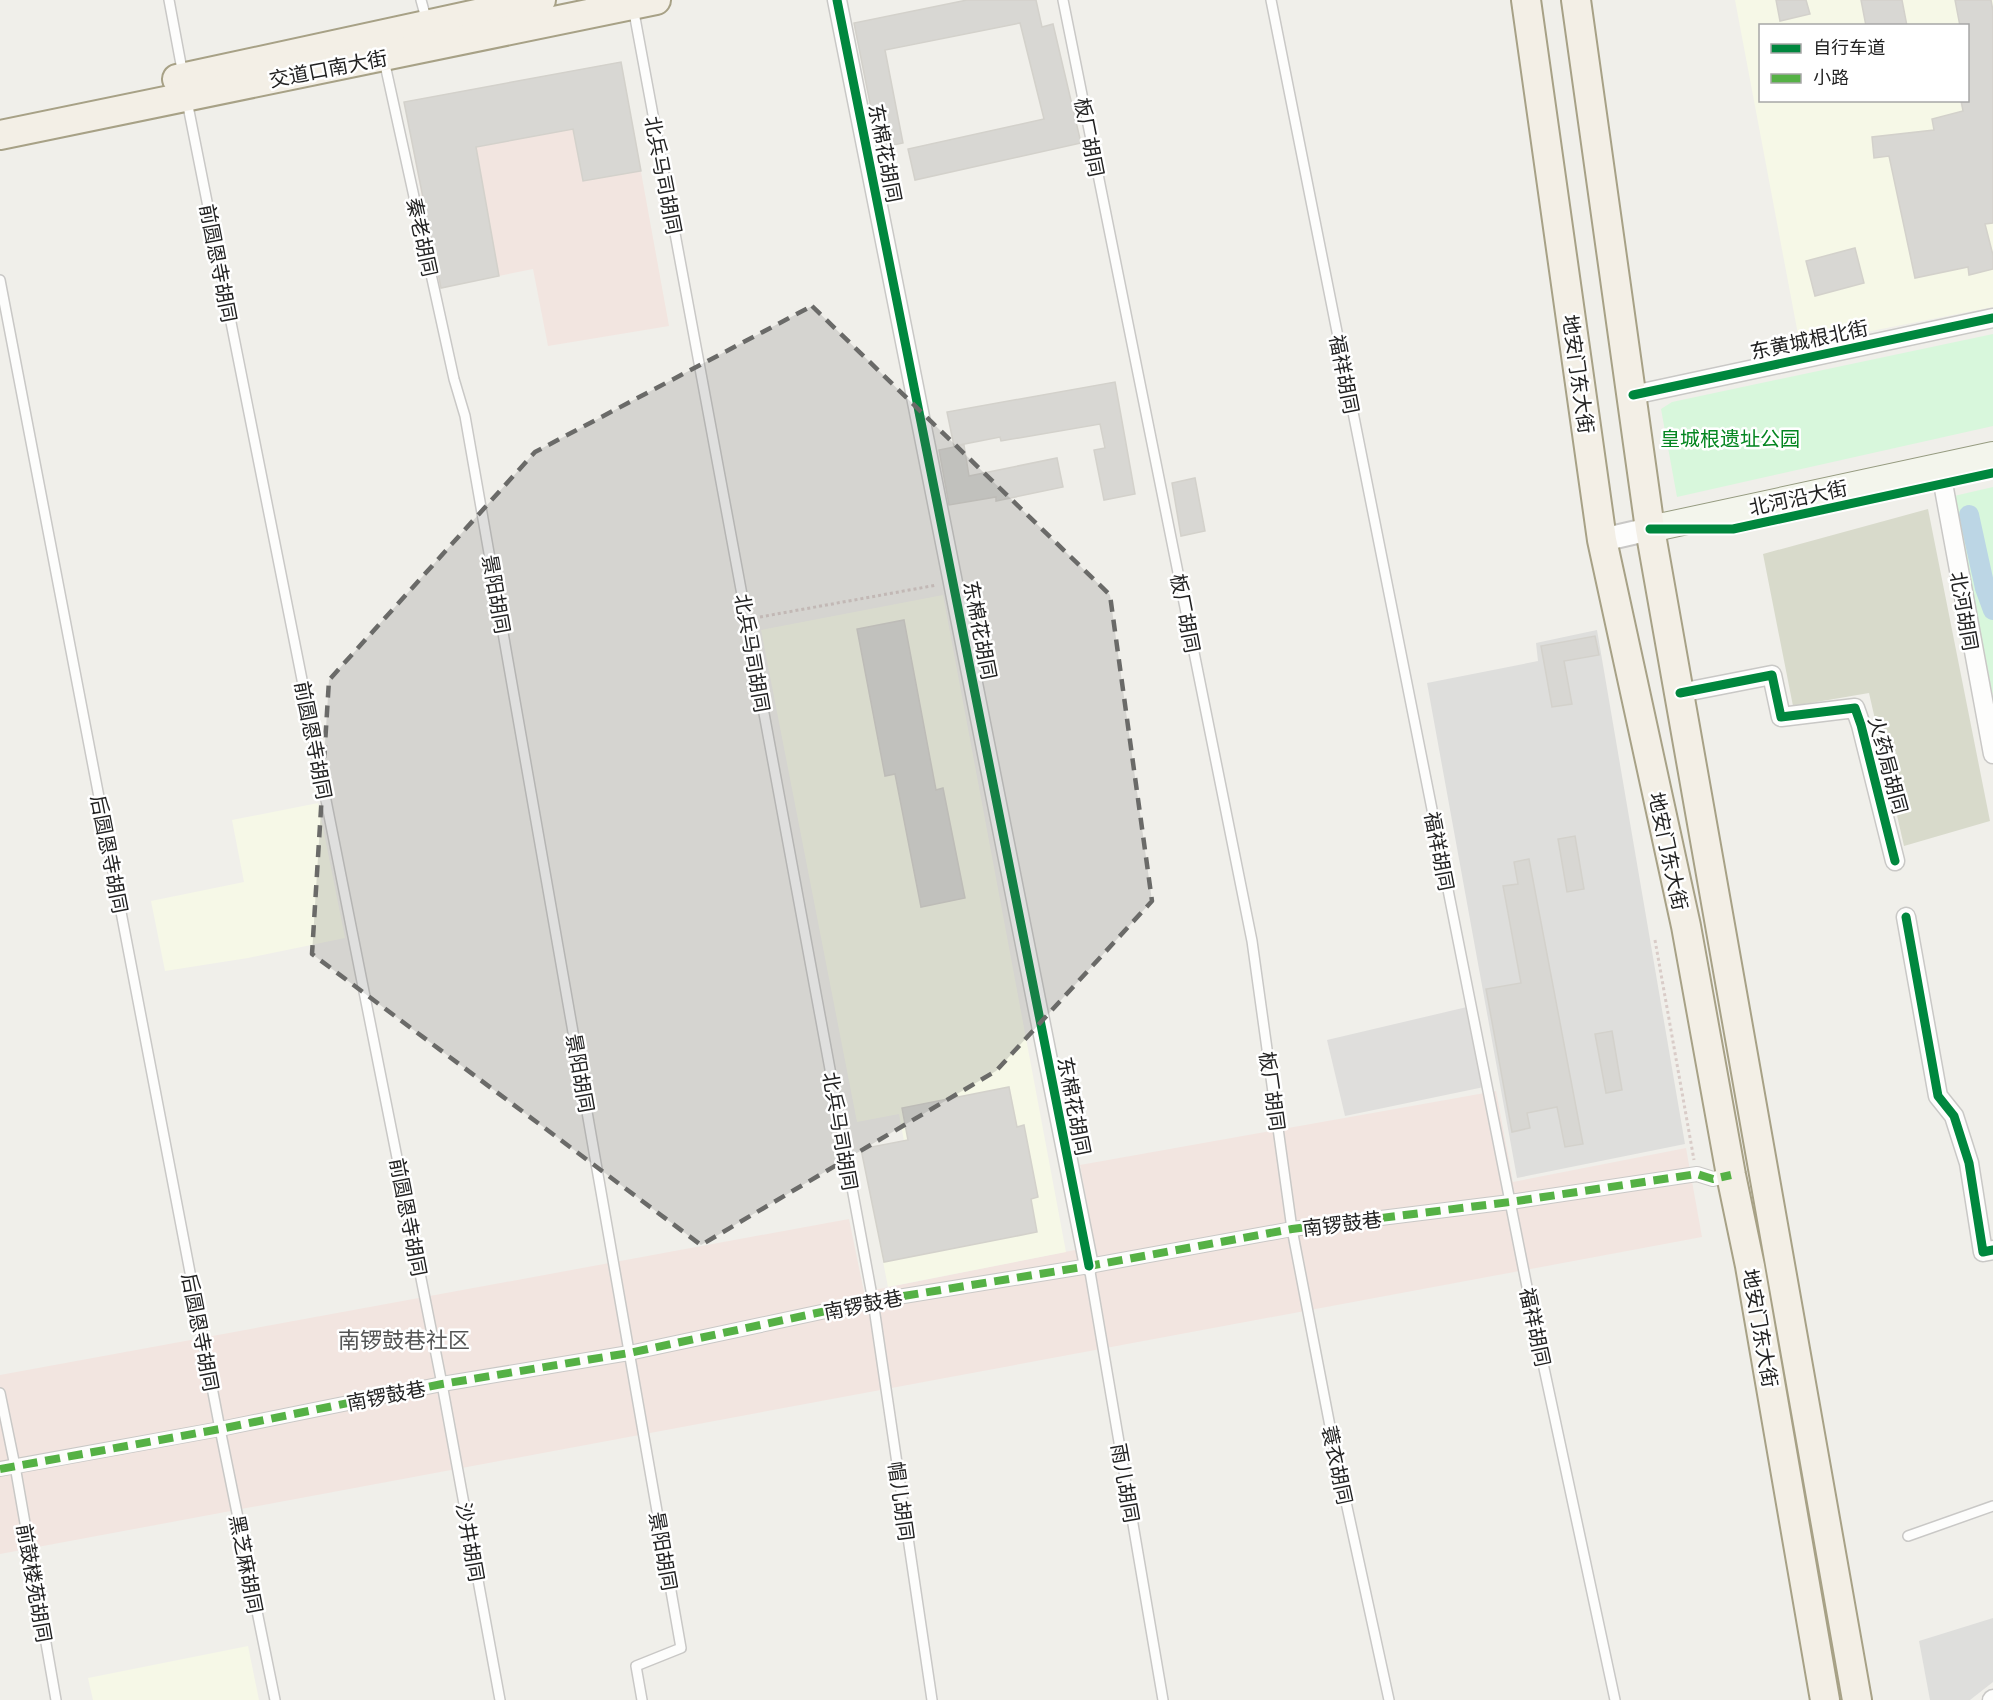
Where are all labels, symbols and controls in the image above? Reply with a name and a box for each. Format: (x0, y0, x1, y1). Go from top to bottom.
legend (1759, 24, 1969, 102)
text: 自行车道 (1813, 36, 1885, 58)
street label: 交道口南大街 (267, 45, 389, 91)
text: 小路 (1813, 66, 1849, 88)
street label: 板厂胡同 (1071, 95, 1109, 179)
street label: 东棉花胡同 (865, 102, 907, 204)
street label: 北兵马司胡同 (641, 114, 687, 236)
street label: 秦老胡同 (403, 195, 443, 279)
street label: 前圆恩寺胡同 (196, 202, 242, 324)
street label: 地安门东大街 (1559, 313, 1599, 435)
street label: 东黄城根北街 (1748, 315, 1870, 363)
street label: 福祥胡同 (1326, 332, 1364, 416)
park label: 皇城根遗址公园 (1660, 426, 1800, 450)
street label: 北河沿大街 (1747, 475, 1849, 519)
street label: 景阳胡同 (478, 553, 516, 635)
street label: 北河胡同 (1946, 570, 1984, 652)
street label: 板厂胡同 (1167, 571, 1205, 655)
street label: 东棉花胡同 (960, 579, 1002, 681)
street label: 北兵马司胡同 (731, 592, 775, 714)
street label: 前圆恩寺胡同 (291, 679, 337, 801)
street label: 火药局胡同 (1864, 714, 1914, 816)
street label: 地安门东大街 (1645, 790, 1693, 912)
street label: 后圆恩寺胡同 (87, 793, 133, 915)
street label: 福祥胡同 (1421, 809, 1459, 893)
street label: 景阳胡同 (562, 1032, 600, 1114)
street label: 板厂胡同 (1256, 1050, 1290, 1132)
street label: 东棉花胡同 (1054, 1055, 1096, 1157)
street label: 北兵马司胡同 (819, 1070, 863, 1192)
street label: 前圆恩寺胡同 (386, 1156, 432, 1278)
street label: 南锣鼓巷 (1301, 1206, 1383, 1240)
street label: 地安门东大街 (1739, 1267, 1783, 1389)
street label: 后圆恩寺胡同 (178, 1271, 224, 1393)
street label: 南锣鼓巷 (821, 1285, 905, 1323)
street label: 福祥胡同 (1516, 1285, 1556, 1369)
district label: 南锣鼓巷社区 (338, 1326, 470, 1352)
street label: 南锣鼓巷 (344, 1376, 428, 1414)
street label: 蓑衣胡同 (1318, 1423, 1358, 1507)
street label: 雨儿胡同 (1107, 1442, 1145, 1524)
street label: 帽儿胡同 (885, 1460, 919, 1542)
street label: 沙井胡同 (452, 1501, 490, 1583)
street label: 景阳胡同 (645, 1510, 683, 1592)
street label: 黑芝麻胡同 (226, 1513, 268, 1615)
street label: 前鼓楼苑胡同 (13, 1522, 57, 1644)

